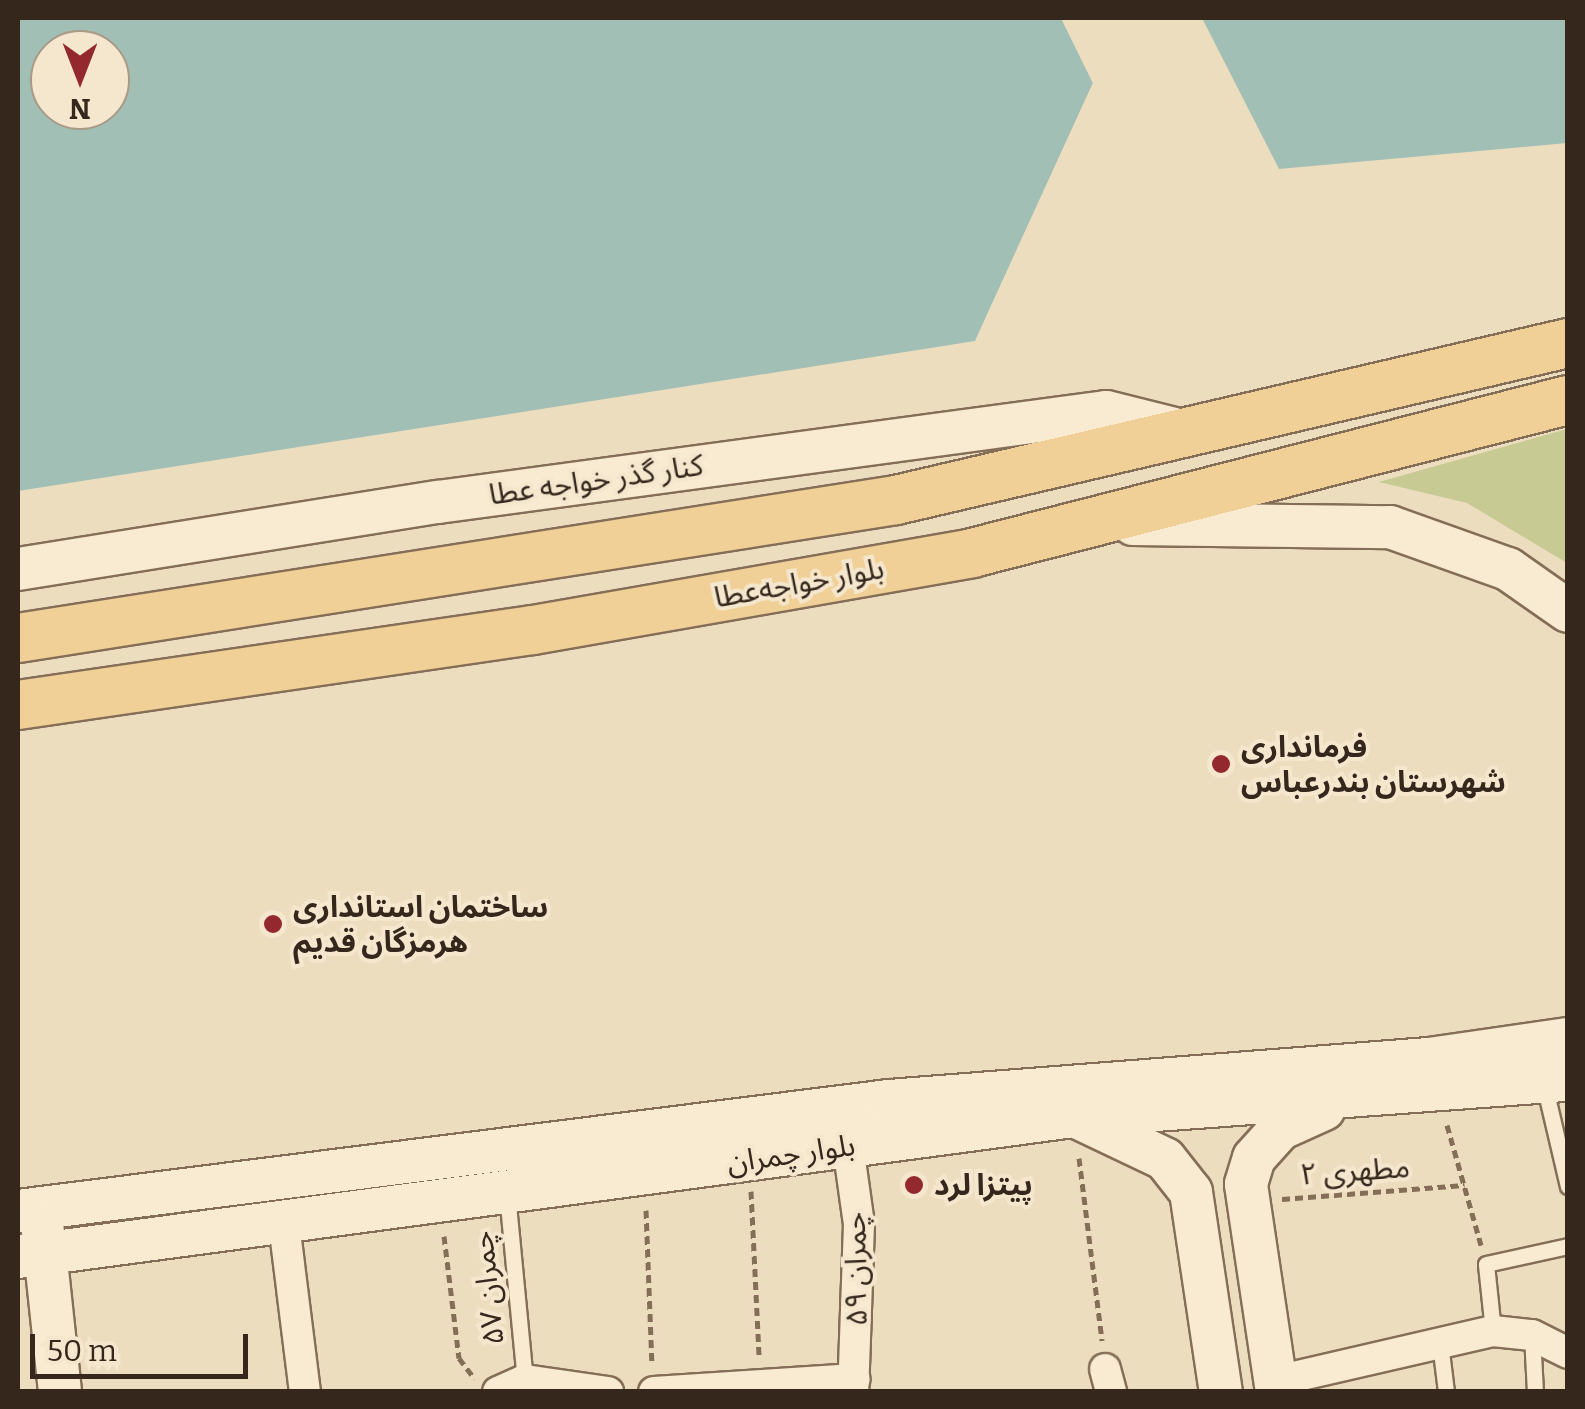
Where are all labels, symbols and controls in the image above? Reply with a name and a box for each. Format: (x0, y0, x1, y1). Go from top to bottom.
north arrow (30, 30, 130, 130)
text: N (69, 92, 91, 125)
street label: کنار گذر خواجه عطا (487, 447, 705, 513)
street label: بلوار خواجه‌عطا (711, 550, 887, 616)
place label: فرمانداری شهرستان بندرعباس (1241, 729, 1506, 800)
marker: فرمانداری شهرستان بندرعباس (1210, 753, 1232, 775)
place label: ساختمان استانداری هرمزگان قدیم (293, 889, 548, 960)
marker: ساختمان استانداری هرمزگان قدیم (262, 913, 284, 935)
street label: بلوار چمران (725, 1127, 857, 1181)
street label: مطهری ۲ (1299, 1149, 1411, 1193)
place label: پیتزا لرد (934, 1167, 1033, 1203)
marker: پیتزا لرد (903, 1174, 925, 1196)
street label: چمران ۵۹ (837, 1212, 875, 1326)
street label: چمران ۵۷ (464, 1229, 512, 1347)
scale bar (35, 1314, 252, 1376)
text: 50 m (47, 1333, 117, 1369)

